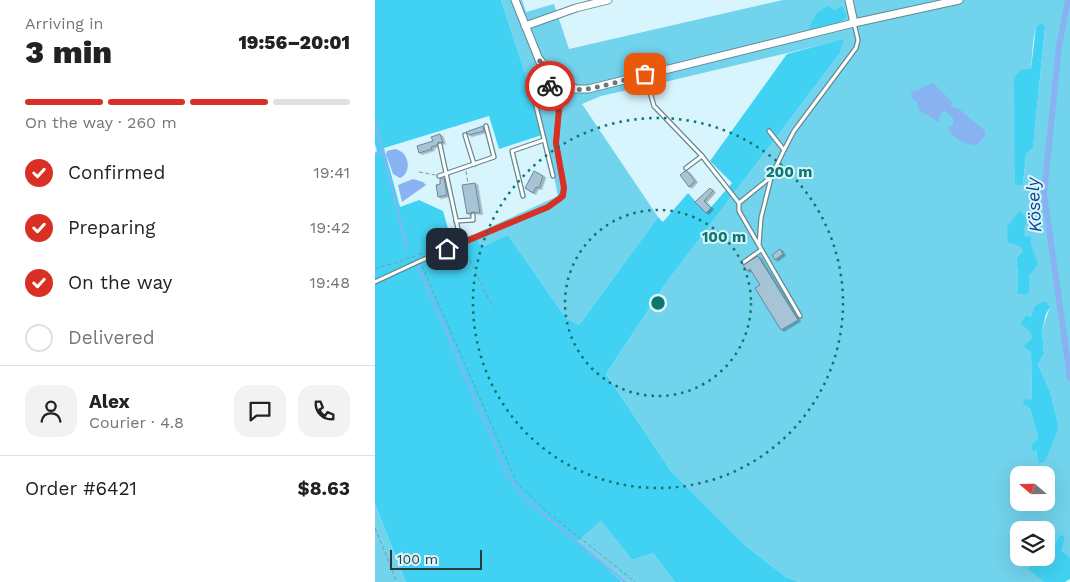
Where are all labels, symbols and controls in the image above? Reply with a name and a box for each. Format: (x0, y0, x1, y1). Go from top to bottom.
text: Arriving in (25, 14, 103, 33)
text: 19:56–20:01 (238, 31, 350, 54)
text: 3 min (25, 33, 112, 71)
pin (624, 53, 666, 95)
icon: bag (631, 60, 659, 88)
courier (525, 61, 575, 111)
icon: bike (536, 72, 564, 100)
text: On the way · 260 m (25, 113, 177, 132)
icon: check (25, 159, 53, 187)
text: Confirmed (68, 161, 165, 184)
text: 19:41 (313, 163, 350, 182)
text: 200 m (766, 163, 812, 181)
water label: Kösely (1021, 175, 1045, 233)
icon: check (25, 214, 53, 242)
text: Preparing (68, 216, 155, 239)
text: 19:42 (310, 218, 350, 237)
pin (426, 228, 468, 270)
text: 100 m (702, 228, 746, 246)
icon: home (433, 235, 461, 263)
icon: check (25, 269, 53, 297)
text: On the way (68, 271, 172, 294)
text: 19:48 (310, 273, 350, 292)
centre of rings (649, 294, 667, 312)
text: Delivered (68, 326, 155, 349)
button: person (25, 385, 77, 437)
button: chat (234, 385, 286, 437)
button: phone (298, 385, 350, 437)
text: Alex (89, 390, 130, 413)
text: Courier · 4.8 (89, 413, 184, 432)
north arrow (1010, 466, 1055, 511)
map controls (1010, 466, 1055, 566)
text: Order #6421 (25, 477, 137, 500)
text: $8.63 (298, 477, 350, 500)
button: layers (1010, 521, 1055, 566)
scale bar (390, 547, 483, 570)
text: 100 m (397, 551, 438, 567)

